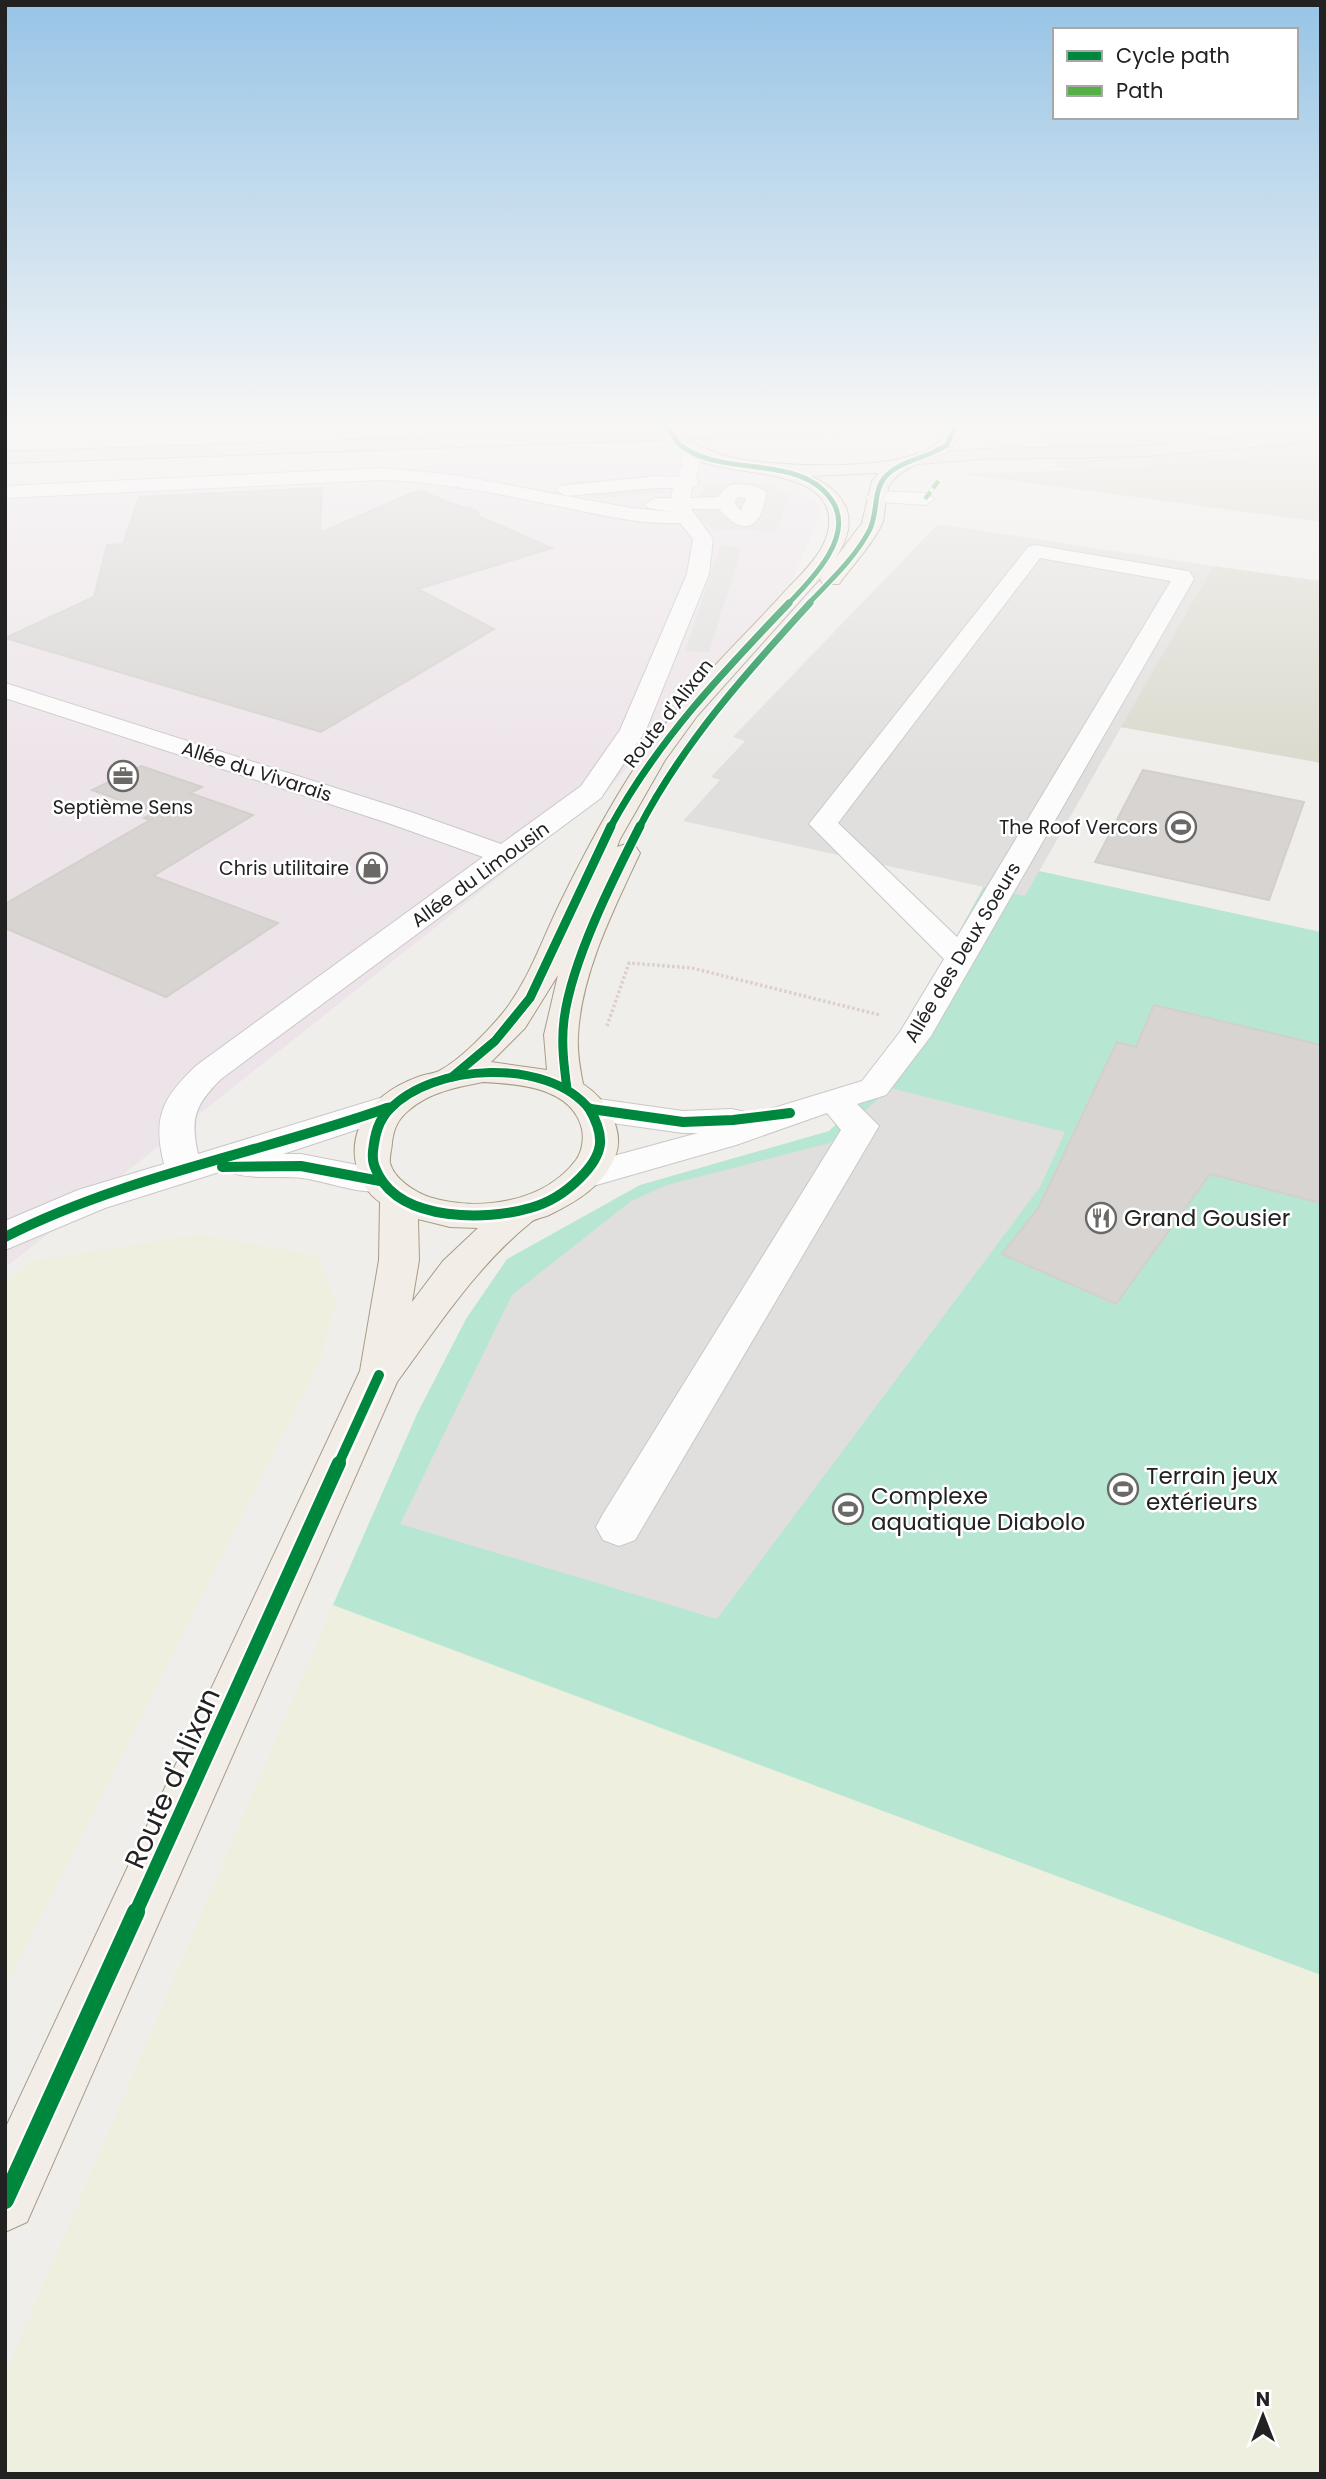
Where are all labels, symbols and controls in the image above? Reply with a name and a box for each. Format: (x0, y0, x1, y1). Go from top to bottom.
legend (1053, 28, 1298, 119)
text: Cycle path (1116, 41, 1230, 70)
text: Path (1116, 76, 1163, 105)
street label: Route d'Alixan (617, 653, 720, 774)
street label: Allée du Vivarais (178, 734, 335, 808)
office icon: Septième Sens (106, 759, 140, 793)
place label: Septième Sens (53, 794, 193, 821)
sports icon: The Roof Vercors (1164, 810, 1198, 844)
place label: The Roof Vercors (999, 814, 1158, 841)
street label: Allée du Limousin (406, 815, 555, 934)
shop icon: Chris utilitaire (355, 851, 389, 885)
place label: Chris utilitaire (219, 855, 349, 882)
street label: Allée des Deux Soeurs (898, 857, 1027, 1048)
restaurant icon: Grand Gousier (1084, 1201, 1118, 1235)
place label: Grand Gousier (1124, 1202, 1290, 1234)
place label: Terrain jeux extérieurs (1146, 1460, 1278, 1518)
sports icon: Terrain jeux extérieurs (1106, 1472, 1140, 1506)
place label: Complexe aquatique Diabolo (871, 1480, 1085, 1538)
sports icon: Complexe aquatique Diabolo (831, 1492, 865, 1526)
street label: Route d'Alixan (115, 1682, 230, 1875)
north arrow (1228, 2381, 1298, 2451)
text: N (1256, 2386, 1270, 2413)

